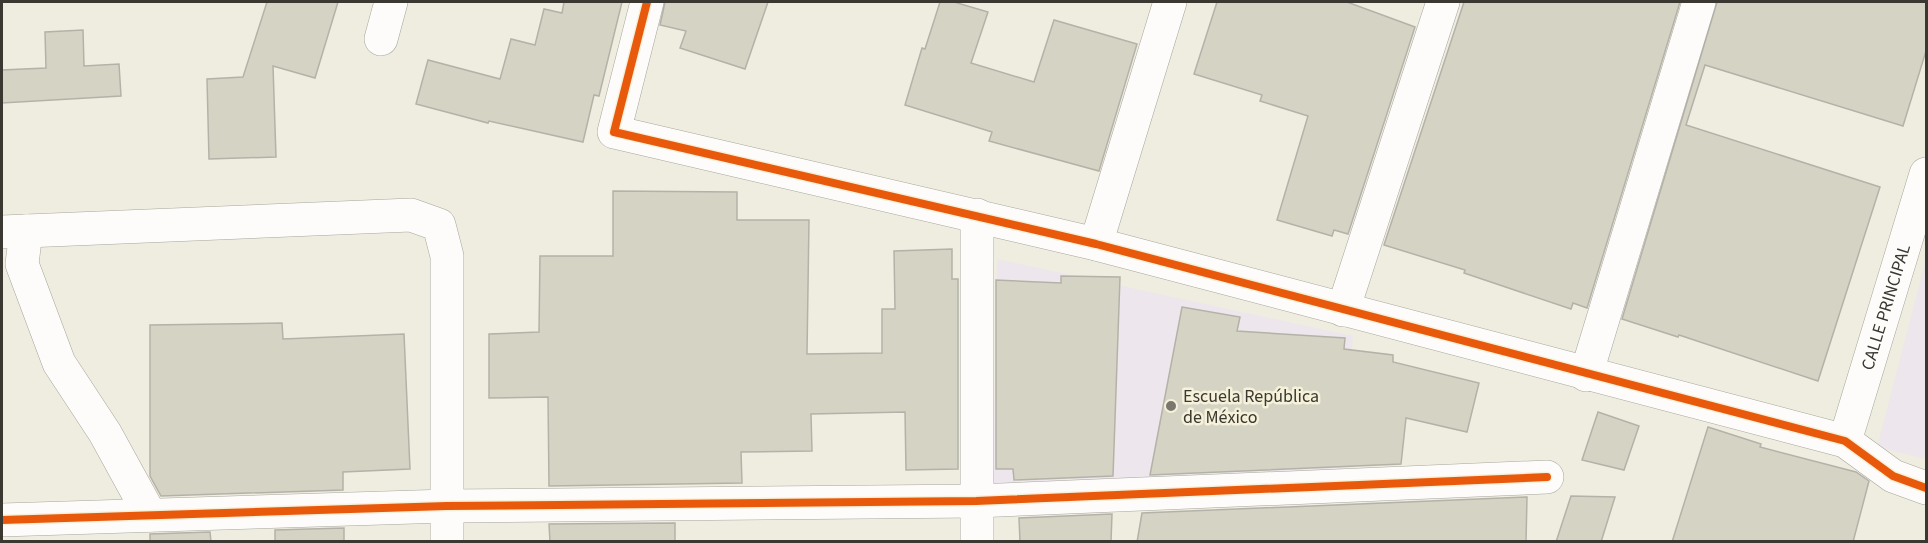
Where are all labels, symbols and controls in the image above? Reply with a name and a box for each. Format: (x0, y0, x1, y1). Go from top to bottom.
street label: CALLE PRINCIPAL (1855, 241, 1917, 373)
place label: Escuela República de México (1183, 384, 1319, 430)
marker: Escuela República de México (1164, 399, 1178, 413)

